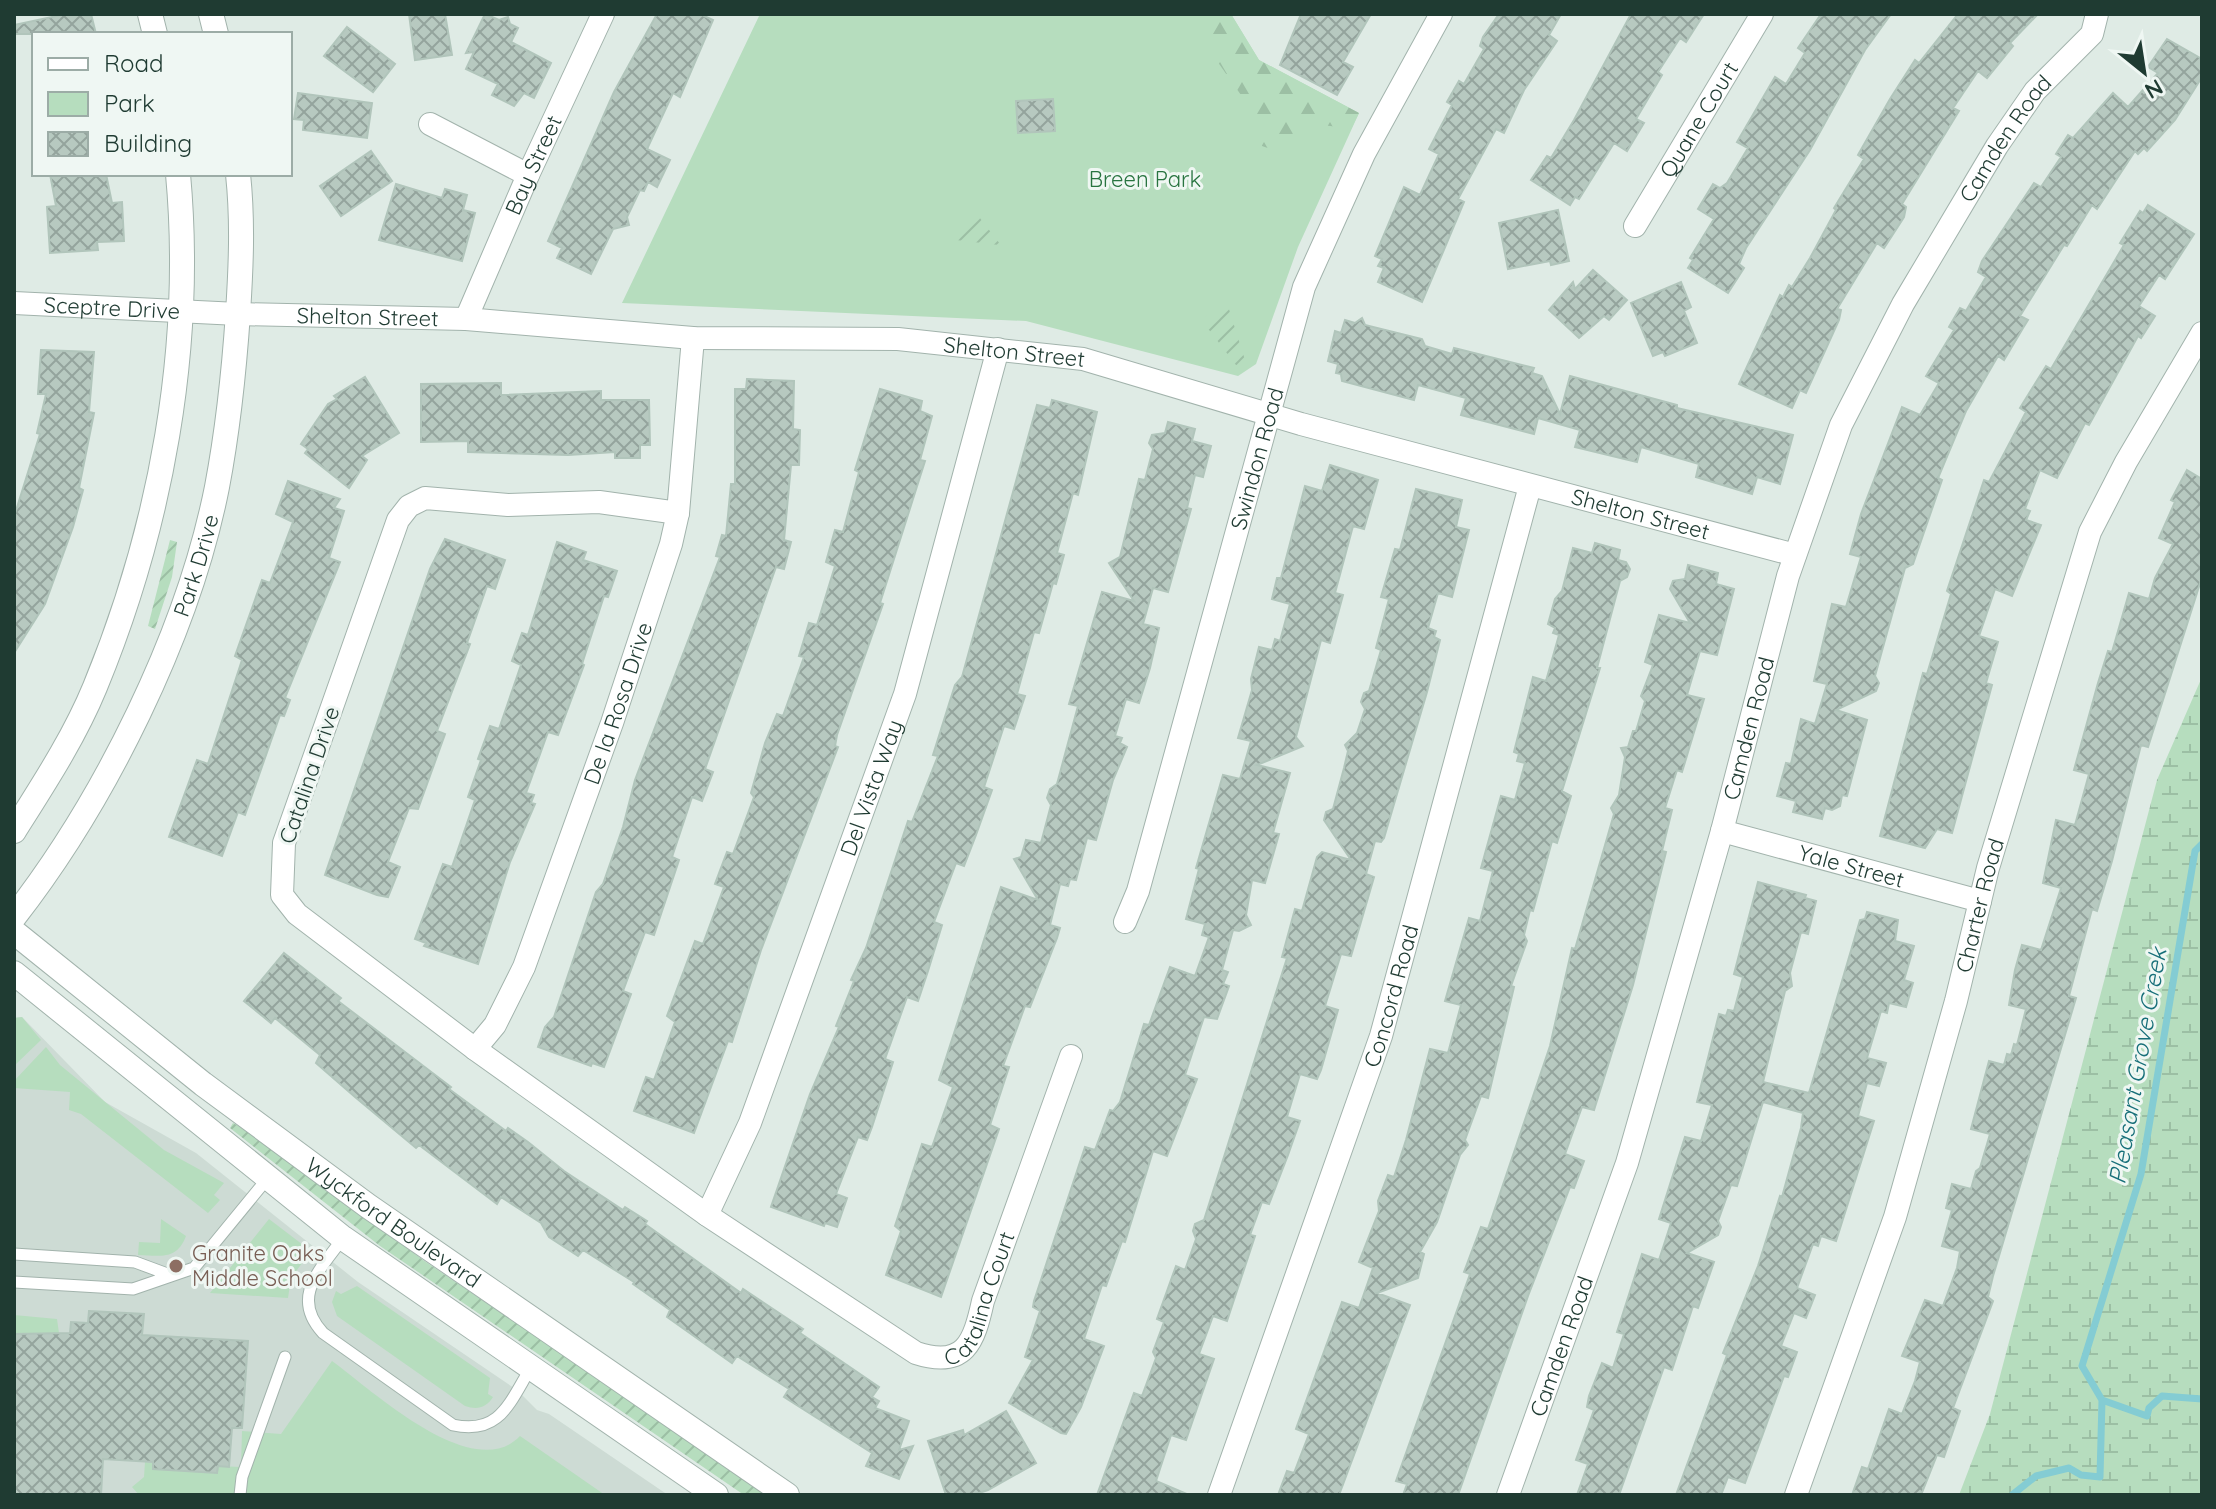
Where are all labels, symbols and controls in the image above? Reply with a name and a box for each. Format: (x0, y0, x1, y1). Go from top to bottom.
legend (32, 32, 292, 176)
north arrow (2104, 32, 2184, 112)
text: Road (104, 48, 164, 78)
street label: Quane Court (1653, 57, 1744, 183)
street label: Camden Road (1953, 69, 2057, 207)
text: N (2140, 73, 2168, 105)
text: Park (104, 88, 155, 118)
street label: Bay Street (499, 111, 568, 219)
text: Building (104, 128, 192, 158)
park label: Breen Park (1089, 165, 1201, 193)
street label: Sceptre Drive (43, 290, 181, 325)
street label: Shelton Street (296, 301, 439, 332)
street label: Shelton Street (942, 330, 1086, 373)
street label: Swindon Road (1224, 384, 1290, 533)
street label: Shelton Street (1568, 482, 1713, 546)
street label: Park Drive (167, 511, 225, 620)
street label: De la Rosa Drive (577, 619, 658, 788)
street label: Camden Road (1717, 654, 1781, 803)
street label: Catalina Drive (272, 703, 346, 847)
street label: Del Vista Way (834, 716, 909, 860)
street label: Charter Road (1949, 835, 2010, 975)
street label: Yale Street (1795, 838, 1907, 894)
street label: Concord Road (1357, 922, 1425, 1071)
water label: Pleasant Grove Creek (2101, 944, 2173, 1186)
street label: Wyckford Boulevard (300, 1151, 487, 1294)
street label: Catalina Court (941, 1228, 1021, 1372)
place label: Granite Oaks Middle School (192, 1239, 333, 1292)
marker: Granite Oaks Middle School (167, 1257, 185, 1275)
street label: Camden Road (1523, 1272, 1599, 1420)

